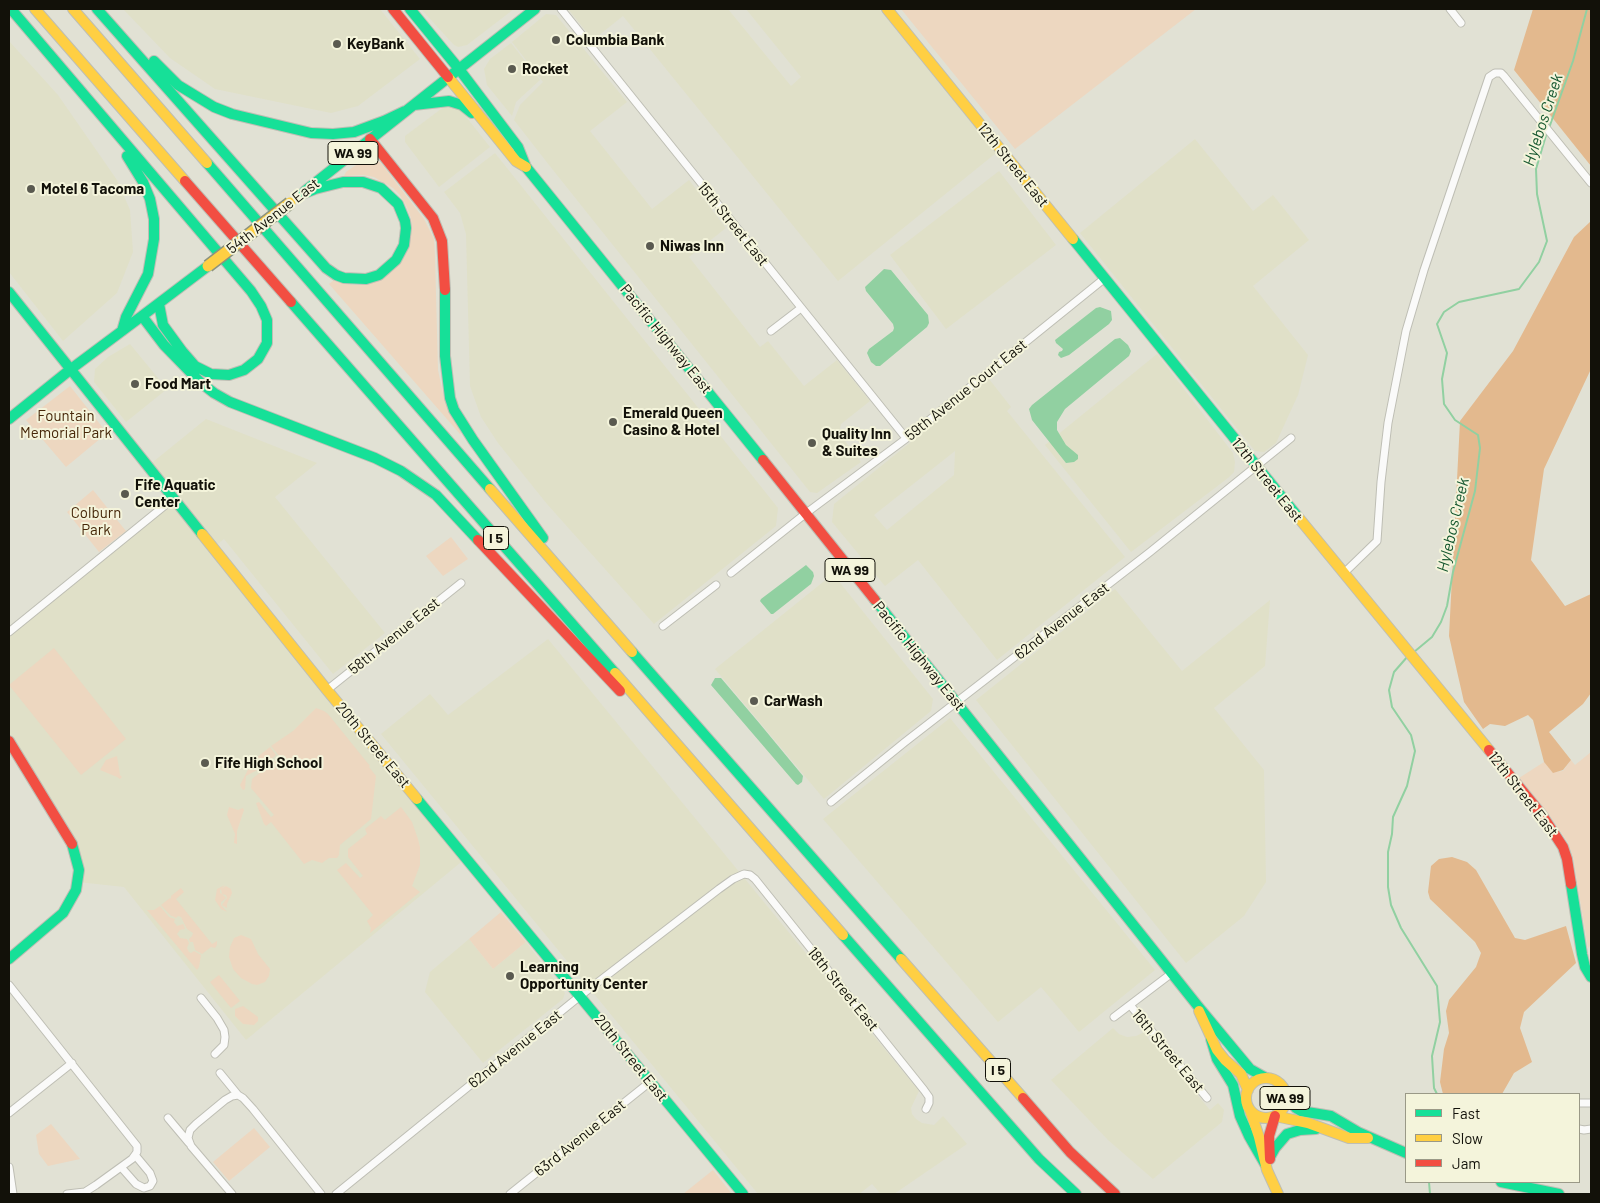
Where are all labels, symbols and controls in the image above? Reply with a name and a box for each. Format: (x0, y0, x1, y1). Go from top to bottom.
place label: Columbia Bank (566, 31, 664, 49)
marker: Columbia Bank (550, 34, 562, 46)
place label: KeyBank (347, 35, 405, 53)
marker: KeyBank (331, 38, 343, 50)
place label: Rocket (522, 60, 569, 78)
marker: Rocket (506, 63, 518, 75)
water label: Hylebos Creek (1519, 71, 1567, 169)
street label: 12th Street East (974, 119, 1052, 211)
road number: WA 99 (328, 142, 378, 164)
street label: 54th Avenue East (223, 174, 323, 258)
street label: 15th Street East (694, 178, 772, 270)
place label: Motel 6 Tacoma (41, 180, 144, 198)
marker: Motel 6 Tacoma (25, 183, 37, 195)
place label: Niwas Inn (660, 237, 724, 255)
marker: Niwas Inn (644, 240, 656, 252)
street label: Pacific Highway East (616, 281, 716, 397)
street label: 59th Avenue Court East (901, 335, 1031, 445)
place label: Food Mart (145, 375, 211, 393)
marker: Food Mart (129, 378, 141, 390)
place label: Emerald Queen Casino & Hotel (623, 404, 723, 439)
park label: Fountain Memorial Park (20, 407, 112, 442)
marker: Emerald Queen Casino & Hotel (607, 416, 619, 428)
place label: Quality Inn & Suites (822, 425, 891, 460)
street label: 12th Street East (1228, 434, 1306, 526)
marker: Quality Inn & Suites (806, 437, 818, 449)
place label: Fife Aquatic Center (135, 476, 216, 511)
water label: Hylebos Creek (1433, 476, 1473, 574)
marker: Fife Aquatic Center (119, 488, 131, 500)
park label: Colburn Park (71, 504, 121, 539)
road number: I 5 (484, 526, 508, 550)
road number: WA 99 (825, 558, 875, 582)
street label: 62nd Avenue East (1011, 579, 1113, 663)
street label: 58th Avenue East (345, 594, 443, 678)
street label: Pacific Highway East (869, 598, 969, 714)
place label: CarWash (764, 692, 823, 710)
marker: CarWash (748, 695, 760, 707)
street label: 20th Street East (332, 698, 414, 792)
street label: 12th Street East (1484, 748, 1562, 840)
place label: Fife High School (215, 754, 322, 772)
marker: Fife High School (199, 757, 211, 769)
street label: 18th Street East (804, 943, 882, 1035)
place label: Learning Opportunity Center (520, 958, 648, 993)
marker: Learning Opportunity Center (504, 970, 516, 982)
street label: 62nd Avenue East (465, 1006, 565, 1092)
street label: 16th Street East (1128, 1006, 1208, 1096)
street label: 20th Street East (591, 1011, 671, 1105)
road number: I 5 (986, 1058, 1010, 1082)
road number: WA 99 (1260, 1086, 1310, 1110)
legend (1405, 1093, 1580, 1183)
street label: 63rd Avenue East (531, 1096, 629, 1180)
text: Fast (1452, 1104, 1480, 1122)
text: Slow (1452, 1129, 1483, 1147)
text: Jam (1452, 1154, 1481, 1172)

